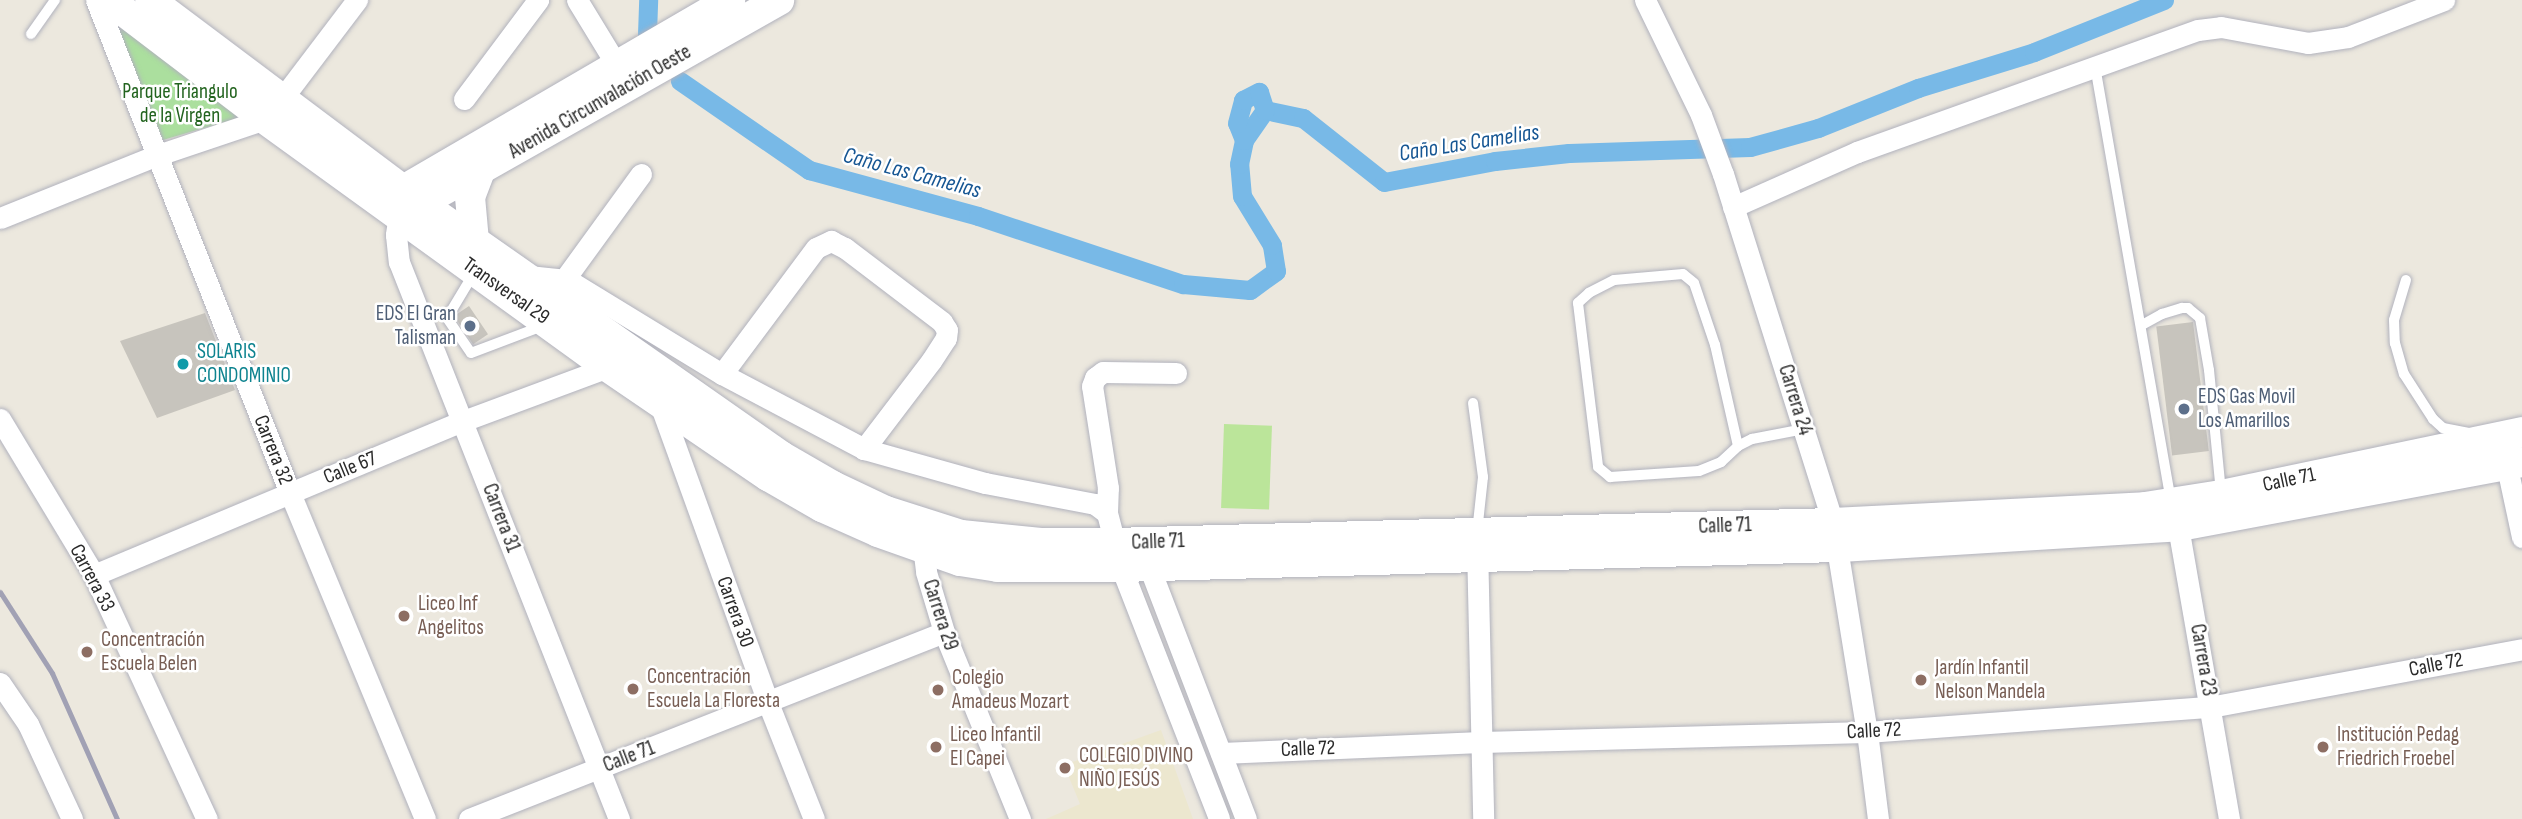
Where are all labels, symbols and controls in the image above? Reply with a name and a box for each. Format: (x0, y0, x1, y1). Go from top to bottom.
street label: Avenida Circunvalación Oeste (504, 40, 696, 164)
park label: Parque Triangulo de la Virgen (122, 79, 238, 129)
water label: Caño Las Camelias (1397, 118, 1541, 168)
water label: Caño Las Camelias (840, 141, 984, 205)
street label: Transversal 29 (458, 252, 554, 330)
place label: EDS El Gran Talisman (376, 301, 456, 351)
marker: EDS El Gran Talisman (462, 318, 478, 334)
place label: SOLARIS CONDOMINIO (197, 339, 291, 389)
marker: SOLARIS CONDOMINIO (175, 356, 191, 372)
street label: Carrera 24 (1772, 362, 1818, 438)
place label: EDS Gas Movil Los Amarillos (2198, 384, 2295, 434)
marker: EDS Gas Movil Los Amarillos (2176, 401, 2192, 417)
street label: Carrera 32 (248, 412, 298, 488)
street label: Calle 67 (320, 446, 380, 490)
street label: Calle 71 (2260, 462, 2318, 498)
street label: Carrera 31 (476, 480, 526, 556)
street label: Calle 71 (1698, 512, 1752, 540)
street label: Calle 71 (1131, 528, 1185, 556)
street label: Carrera 33 (64, 540, 120, 616)
street label: Carrera 30 (711, 573, 759, 651)
street label: Carrera 29 (917, 576, 963, 654)
place label: Liceo Inf Angelitos (418, 591, 484, 641)
marker: Liceo Inf Angelitos (396, 608, 412, 624)
street label: Carrera 23 (2184, 622, 2222, 698)
place label: Concentración Escuela Belen (101, 627, 205, 677)
marker: Concentración Escuela Belen (79, 644, 95, 660)
street label: Calle 72 (2407, 647, 2465, 683)
place label: Jardín Infantil Nelson Mandela (1935, 655, 2045, 705)
place label: Concentración Escuela La Floresta (647, 664, 780, 714)
place label: Colegio Amadeus Mozart (952, 665, 1069, 715)
marker: Jardín Infantil Nelson Mandela (1913, 672, 1929, 688)
marker: Concentración Escuela La Floresta (625, 681, 641, 697)
marker: Colegio Amadeus Mozart (930, 682, 946, 698)
street label: Calle 72 (1846, 717, 1902, 745)
place label: Liceo Infantil El Capei (950, 722, 1041, 772)
place label: Institución Pedag Friedrich Froebel (2337, 722, 2459, 772)
street label: Calle 72 (1280, 735, 1336, 763)
street label: Calle 71 (600, 736, 658, 778)
marker: Liceo Infantil El Capei (928, 739, 944, 755)
marker: Institución Pedag Friedrich Froebel (2315, 739, 2331, 755)
place label: COLEGIO DIVINO NIÑO JESÚS (1079, 743, 1193, 793)
marker: COLEGIO DIVINO NIÑO JESÚS (1057, 760, 1073, 776)

